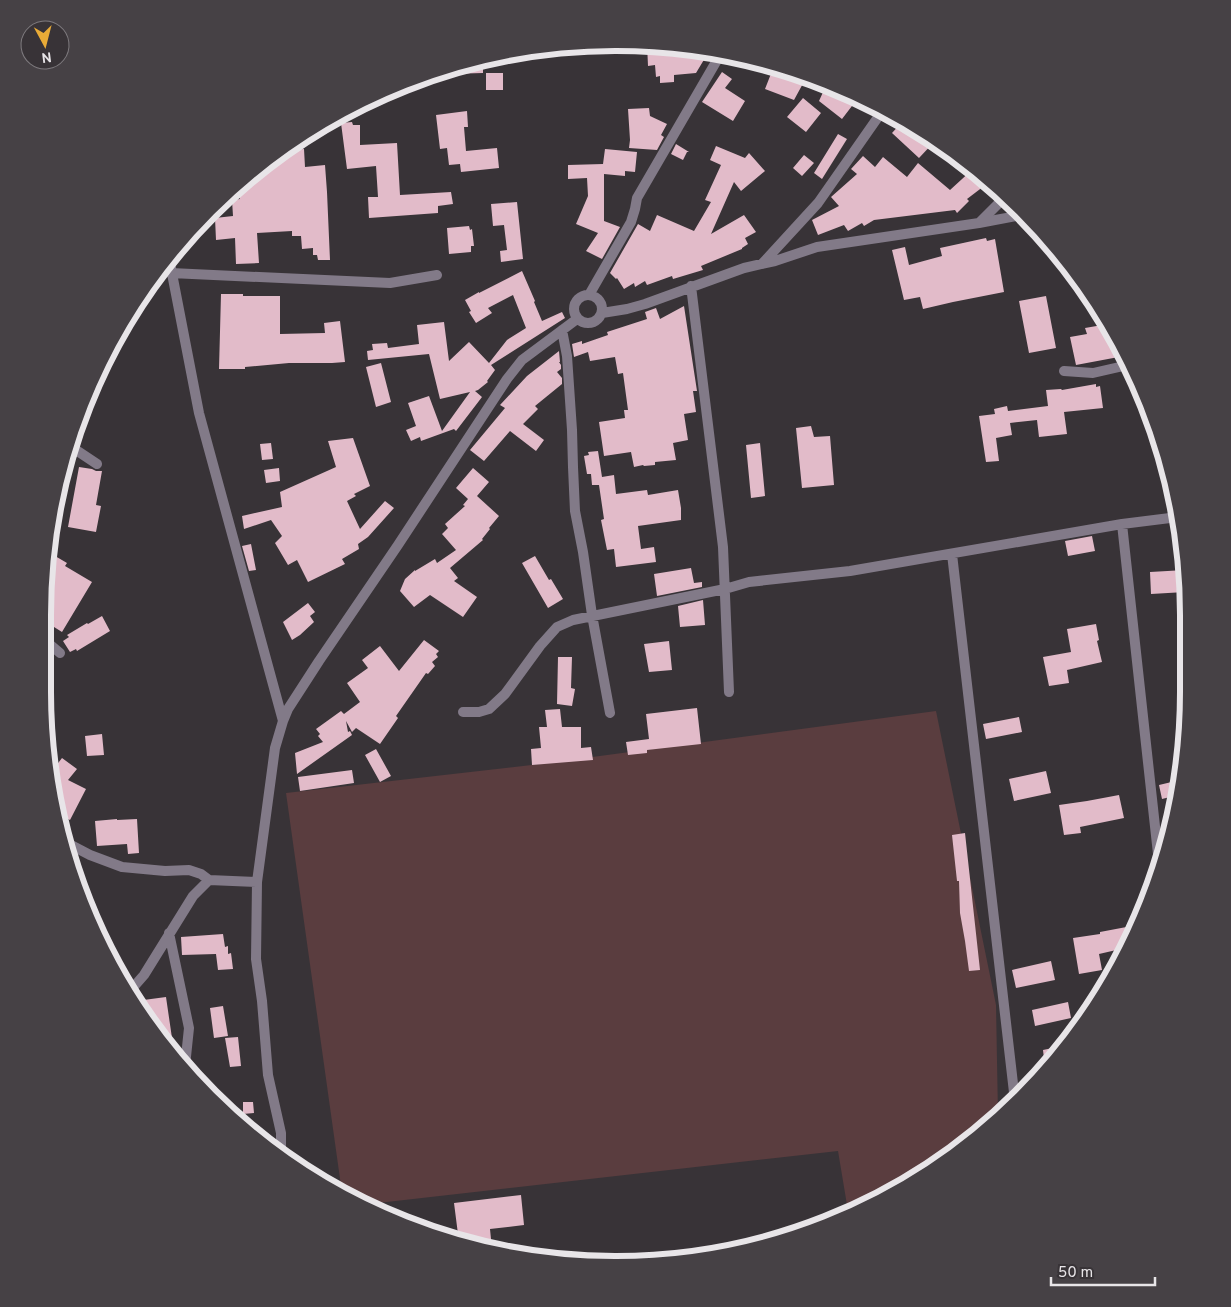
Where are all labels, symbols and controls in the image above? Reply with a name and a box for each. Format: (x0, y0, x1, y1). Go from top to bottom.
north arrow (20, 20, 70, 70)
text: N (40, 47, 52, 65)
scale bar (1051, 1254, 1155, 1286)
text: 50 m (1058, 1264, 1093, 1283)

